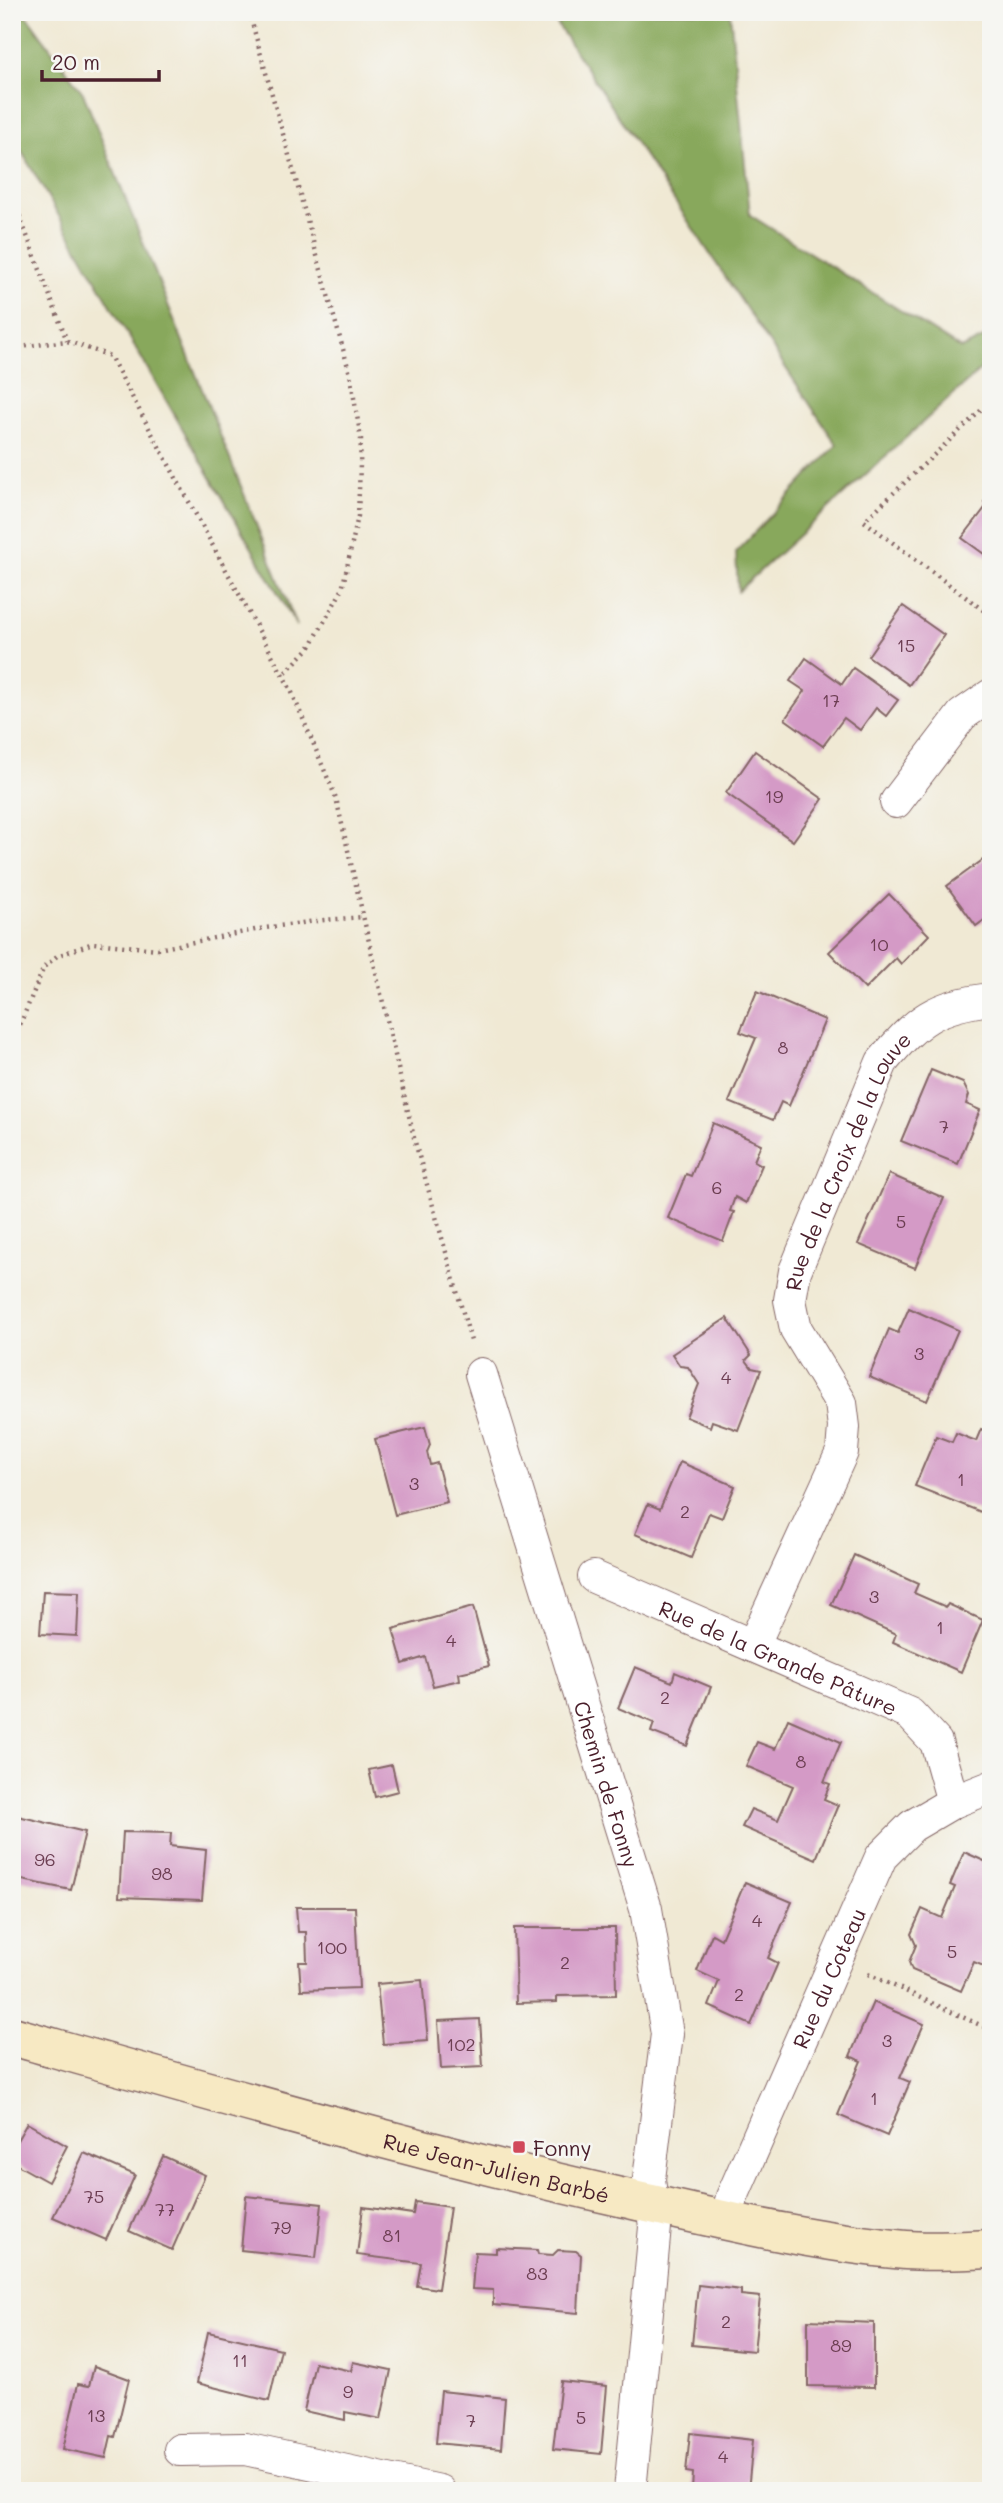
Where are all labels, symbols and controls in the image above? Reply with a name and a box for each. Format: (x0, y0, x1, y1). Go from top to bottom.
scale bar (42, 38, 159, 82)
text: 20 m (52, 48, 100, 75)
house number: 15 (897, 633, 915, 657)
house number: 17 (822, 688, 840, 712)
house number: 19 (765, 784, 784, 808)
house number: 10 (869, 932, 889, 956)
street label: Rue de la Croix de la Louve (778, 1025, 916, 1292)
house number: 8 (778, 1035, 789, 1059)
house number: 7 (939, 1114, 949, 1138)
house number: 6 (712, 1175, 722, 1199)
house number: 5 (896, 1209, 906, 1233)
house number: 3 (914, 1341, 924, 1365)
house number: 4 (721, 1365, 732, 1389)
house number: 1 (957, 1467, 965, 1491)
house number: 3 (409, 1471, 419, 1495)
house number: 2 (680, 1499, 690, 1523)
house number: 3 (869, 1584, 879, 1608)
street label: Rue de la Grande Pâture (655, 1593, 902, 1720)
house number: 1 (936, 1615, 944, 1639)
house number: 4 (446, 1628, 457, 1652)
house number: 2 (660, 1685, 670, 1709)
street label: Chemin de Fonny (569, 1697, 646, 1871)
house number: 8 (796, 1749, 807, 1773)
house number: 96 (34, 1847, 56, 1871)
house number: 98 (151, 1861, 173, 1885)
street label: Rue du Coteau (785, 1903, 871, 2052)
house number: 4 (752, 1908, 763, 1932)
house number: 100 (317, 1935, 347, 1959)
house number: 5 (947, 1939, 957, 1963)
house number: 2 (560, 1950, 570, 1974)
house number: 2 (734, 1982, 744, 2006)
house number: 3 (882, 2028, 892, 2052)
house number: 102 (446, 2032, 476, 2056)
house number: 1 (870, 2086, 878, 2110)
street label: Rue Jean-Julien Barbé (381, 2126, 612, 2208)
place label: Fonny (533, 2134, 591, 2161)
marker: Fonny (511, 2139, 527, 2155)
house number: 75 (84, 2184, 104, 2208)
house number: 77 (155, 2197, 175, 2221)
house number: 79 (271, 2215, 292, 2239)
house number: 81 (383, 2223, 401, 2247)
house number: 83 (526, 2261, 548, 2285)
house number: 2 (721, 2309, 731, 2333)
house number: 89 (830, 2333, 852, 2357)
house number: 11 (232, 2348, 248, 2372)
house number: 9 (343, 2379, 354, 2403)
house number: 13 (87, 2403, 105, 2427)
house number: 5 (576, 2405, 586, 2429)
house number: 7 (466, 2408, 476, 2432)
house number: 4 (718, 2444, 729, 2468)

